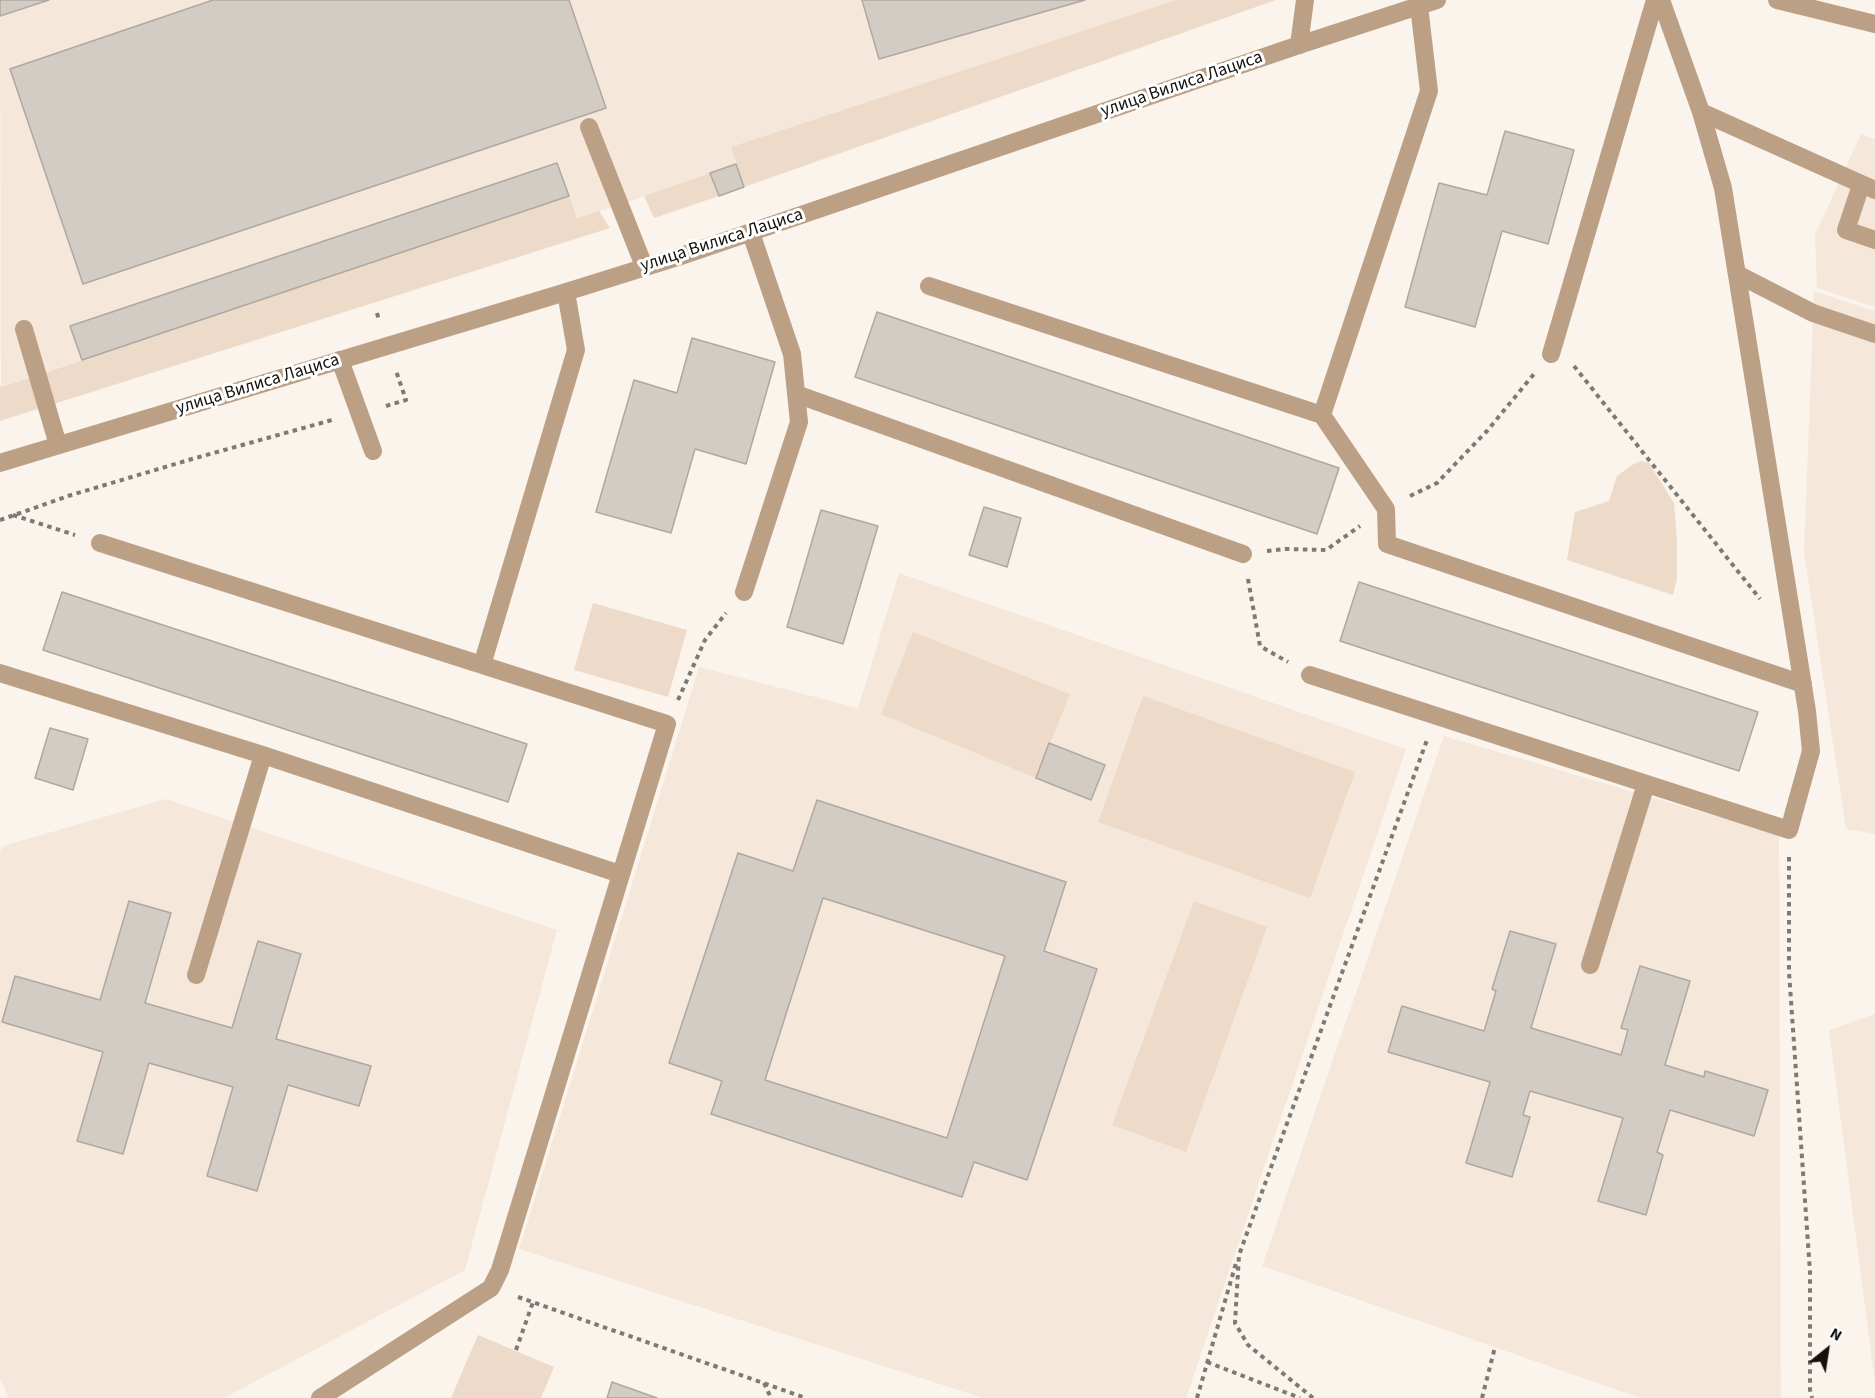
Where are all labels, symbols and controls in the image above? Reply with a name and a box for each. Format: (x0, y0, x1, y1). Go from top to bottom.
street label: улица Вилиса Лациса (1098, 47, 1266, 123)
street label: улица Вилиса Лациса (638, 205, 806, 277)
street label: улица Вилиса Лациса (174, 350, 342, 420)
north arrow (1797, 1320, 1857, 1380)
text: N (1826, 1322, 1846, 1347)

